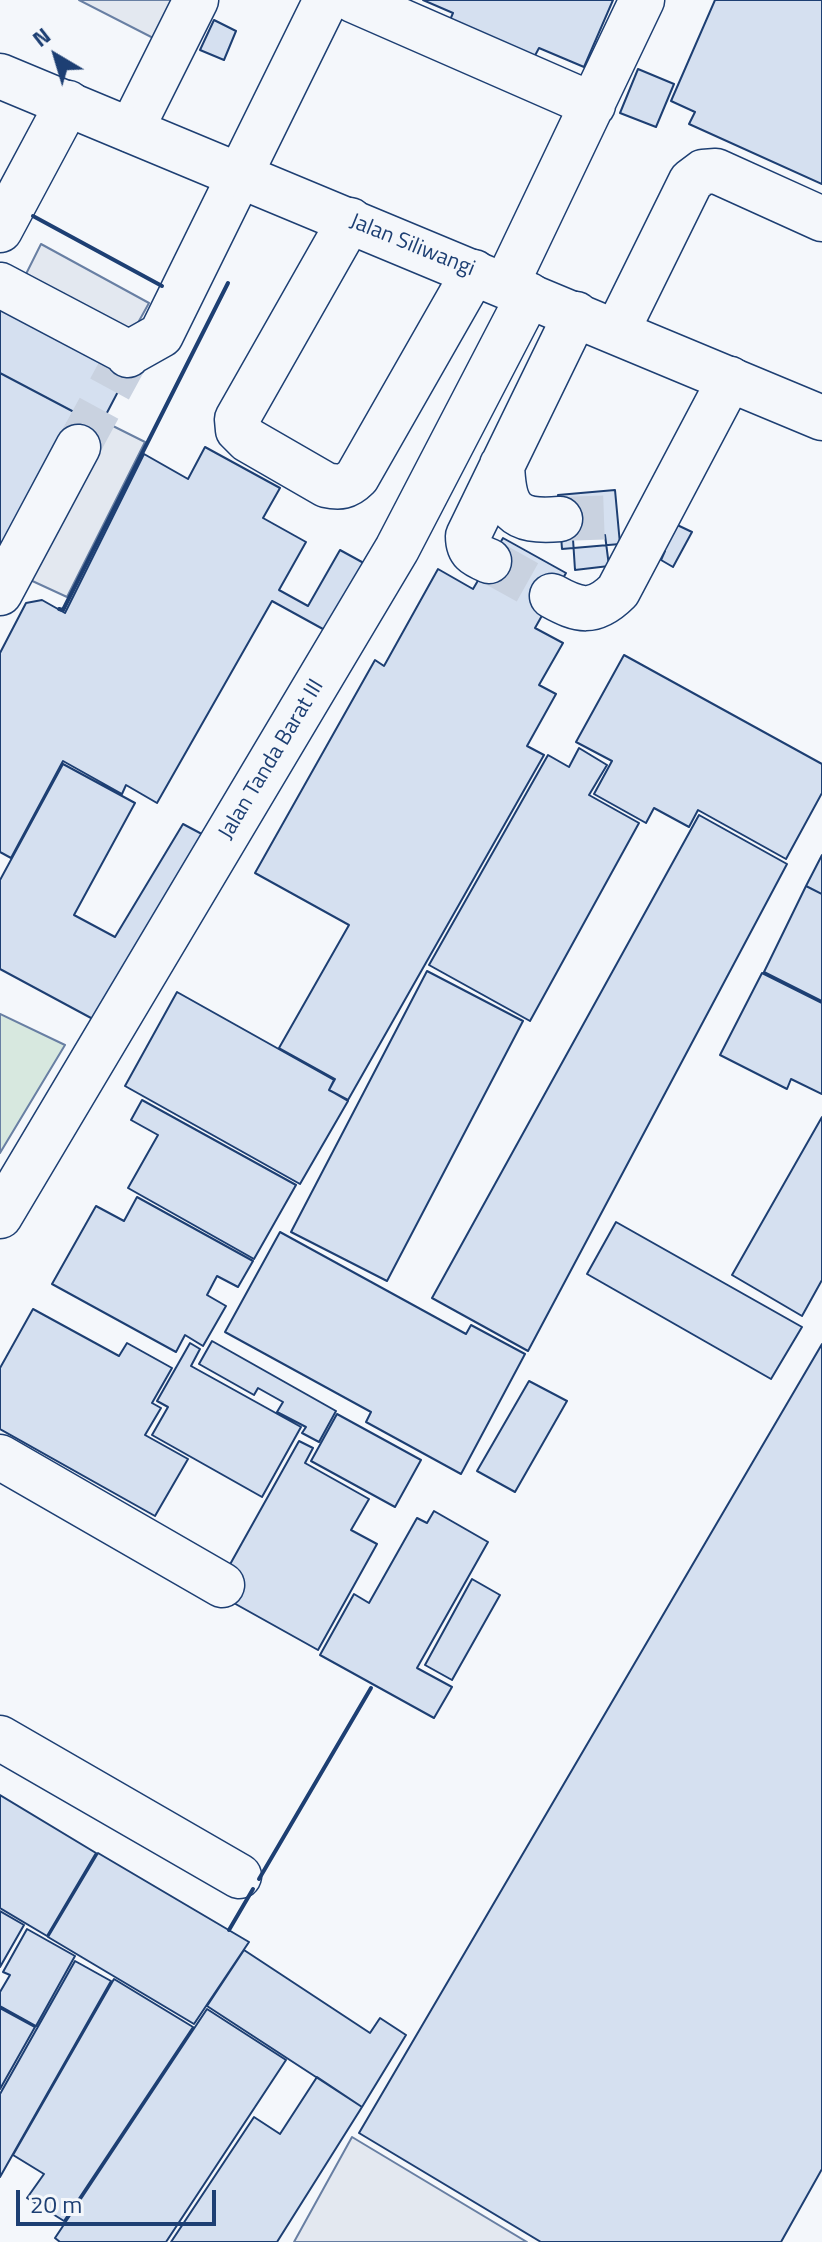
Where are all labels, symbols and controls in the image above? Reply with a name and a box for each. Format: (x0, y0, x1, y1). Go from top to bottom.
north arrow (16, 16, 96, 96)
text: N (25, 19, 58, 55)
street label: Jalan Siliwangi (346, 209, 478, 283)
street label: Jalan Tanda Barat III (214, 675, 330, 845)
scale bar (20, 2174, 220, 2224)
text: 20 m (30, 2186, 82, 2222)

